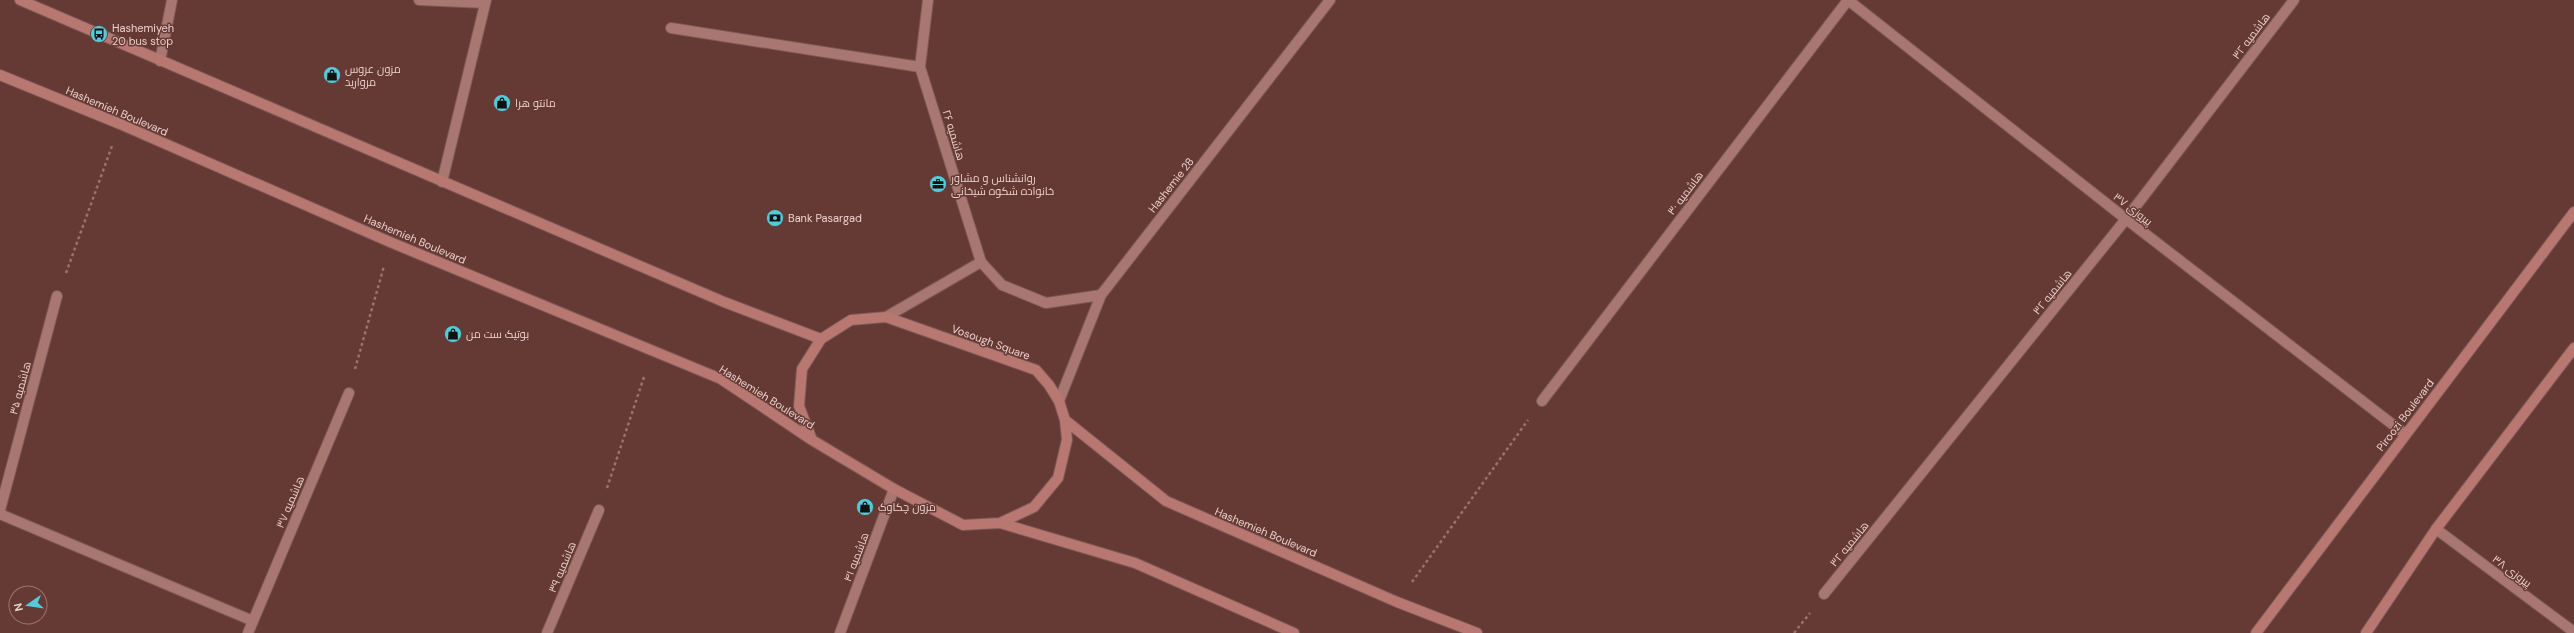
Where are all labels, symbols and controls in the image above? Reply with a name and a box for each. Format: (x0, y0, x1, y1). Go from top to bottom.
street label: هاشمیه ۳۲ (2229, 10, 2273, 62)
place label: Hashemiyeh 20 bus stop (112, 21, 174, 48)
bus stop icon: Hashemiyeh 20 bus stop (89, 24, 109, 44)
place label: مزون عروس مروارید (345, 62, 401, 89)
shop icon: مزون عروس مروارید (322, 65, 342, 85)
street label: Hashemieh Boulevard (64, 83, 170, 139)
shop icon: مانتو هرا (492, 93, 512, 113)
place label: مانتو هرا (515, 96, 556, 110)
street label: هاشمیه ۲۶ (940, 108, 968, 162)
street label: Hashemie 28 (1145, 155, 1197, 215)
street label: هاشمیه ۳۰ (1664, 168, 1706, 218)
place label: روانشناس و مشاور خانواده شکوه شیخانی (950, 171, 1054, 198)
office icon: روانشناس و مشاور خانواده شکوه شیخانی (928, 174, 948, 194)
street label: پیروزی ۳۷ (2111, 189, 2155, 229)
bank icon: Bank Pasargad (765, 208, 785, 228)
street label: Hashemieh Boulevard (362, 211, 468, 267)
place label: Bank Pasargad (788, 211, 862, 225)
street label: هاشمیه ۳۲ (2029, 267, 2075, 317)
street label: Vosough Square (950, 321, 1032, 363)
shop icon: بوتیک ست من (443, 324, 463, 344)
place label: بوتیک ست من (466, 327, 529, 341)
street label: هاشمیه ۳۵ (6, 360, 34, 416)
street label: Hashemieh Boulevard (717, 362, 817, 432)
street label: Piroozi Boulevard (2373, 376, 2437, 454)
street label: هاشمیه ۳۷ (273, 474, 307, 530)
shop icon: مزون چکاوک (855, 497, 875, 517)
place label: مزون چکاوک (878, 500, 936, 514)
street label: Hashemieh Boulevard (1213, 504, 1319, 560)
street label: هاشمیه ۳۲ (1826, 519, 1872, 569)
street label: هاشمیه ۴۱ (840, 530, 872, 584)
street label: هاشمیه ۳۹ (545, 539, 579, 595)
street label: پیروزی ۳۸ (2490, 552, 2534, 590)
north arrow (8, 585, 48, 625)
text: N (11, 602, 26, 613)

